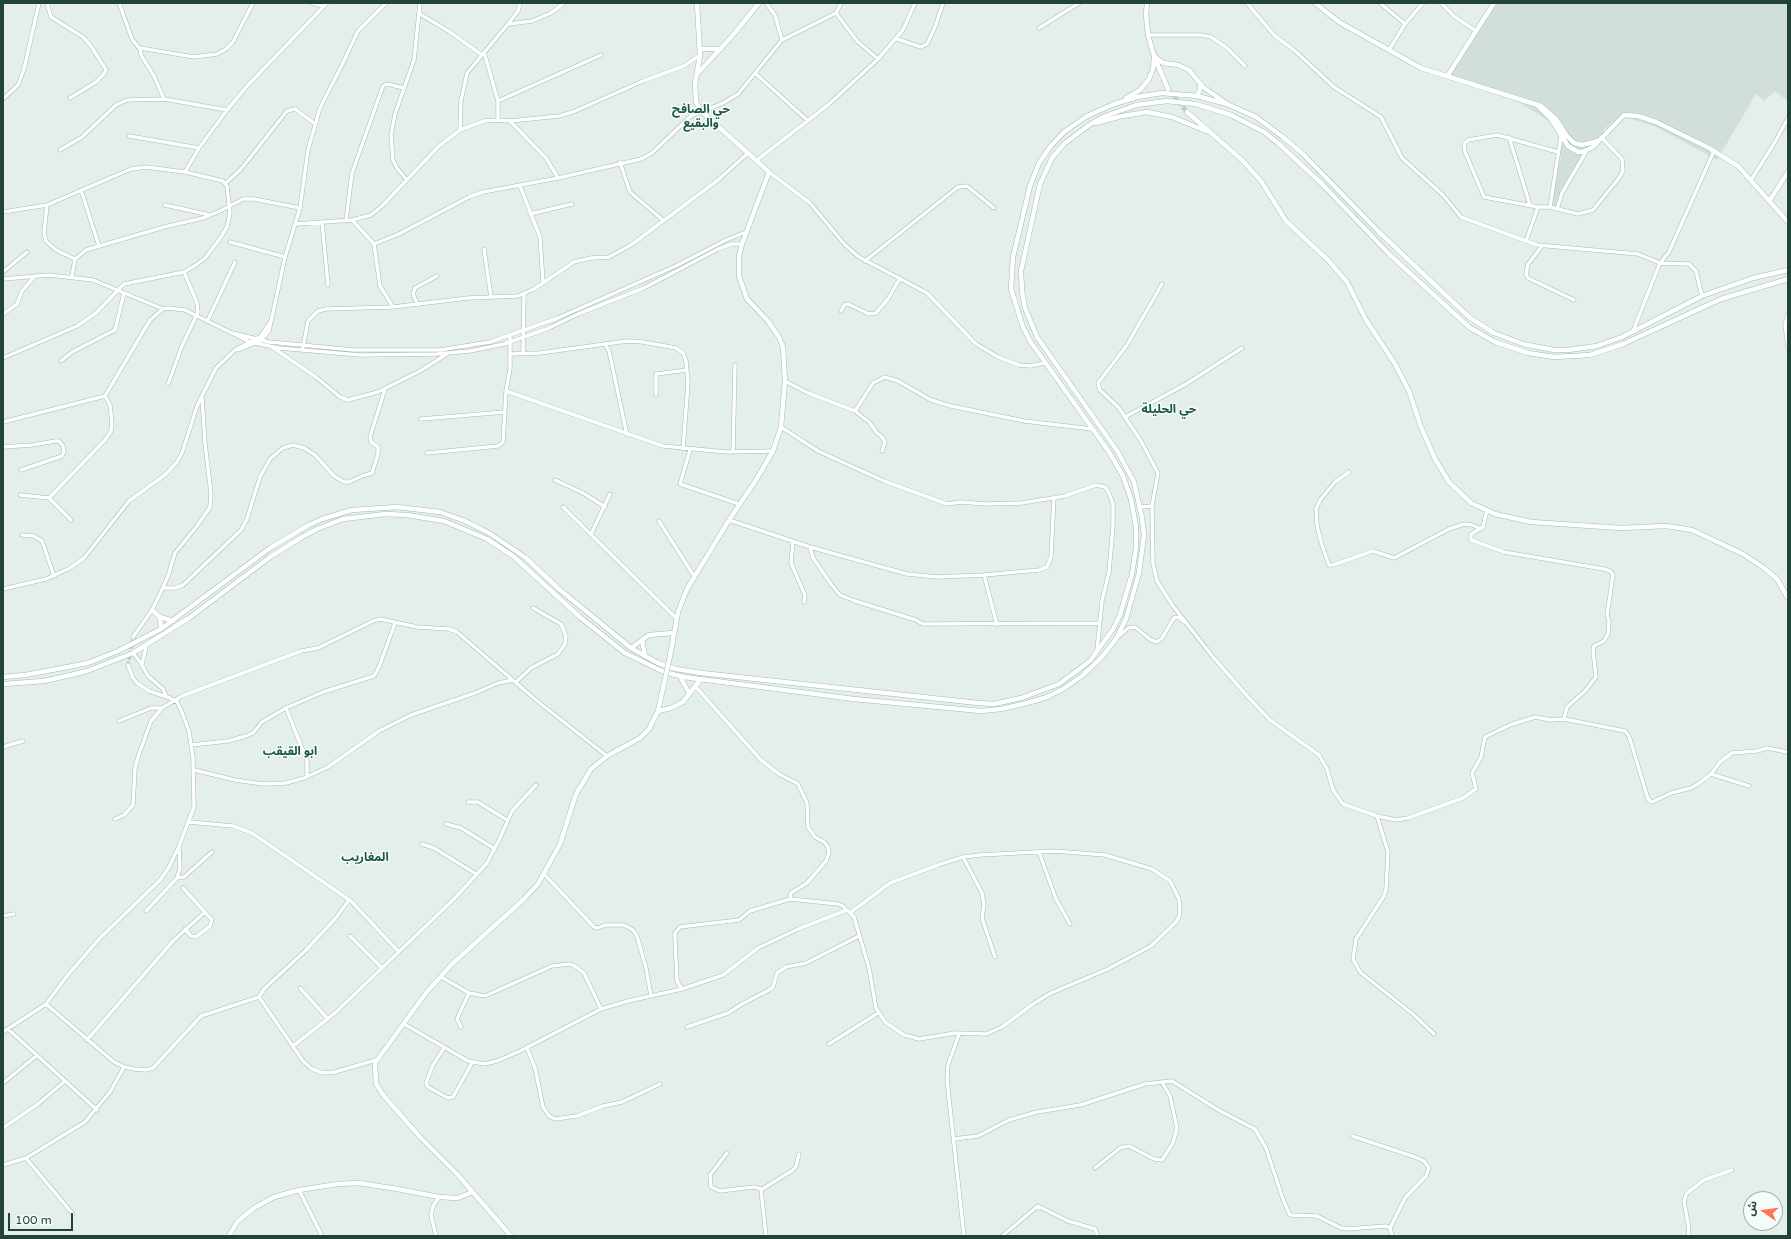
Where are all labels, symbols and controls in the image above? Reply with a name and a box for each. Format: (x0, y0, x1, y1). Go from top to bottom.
district label: حي الصافح والبقيع (672, 103, 730, 131)
district label: حي الحليلة (1142, 403, 1196, 417)
district label: ابو القيقب (263, 745, 317, 759)
district label: المغاريب (341, 851, 389, 865)
north arrow (1743, 1191, 1783, 1231)
text: ش (1744, 1200, 1760, 1217)
scale bar (10, 1205, 75, 1231)
text: 100 m (15, 1213, 52, 1227)

